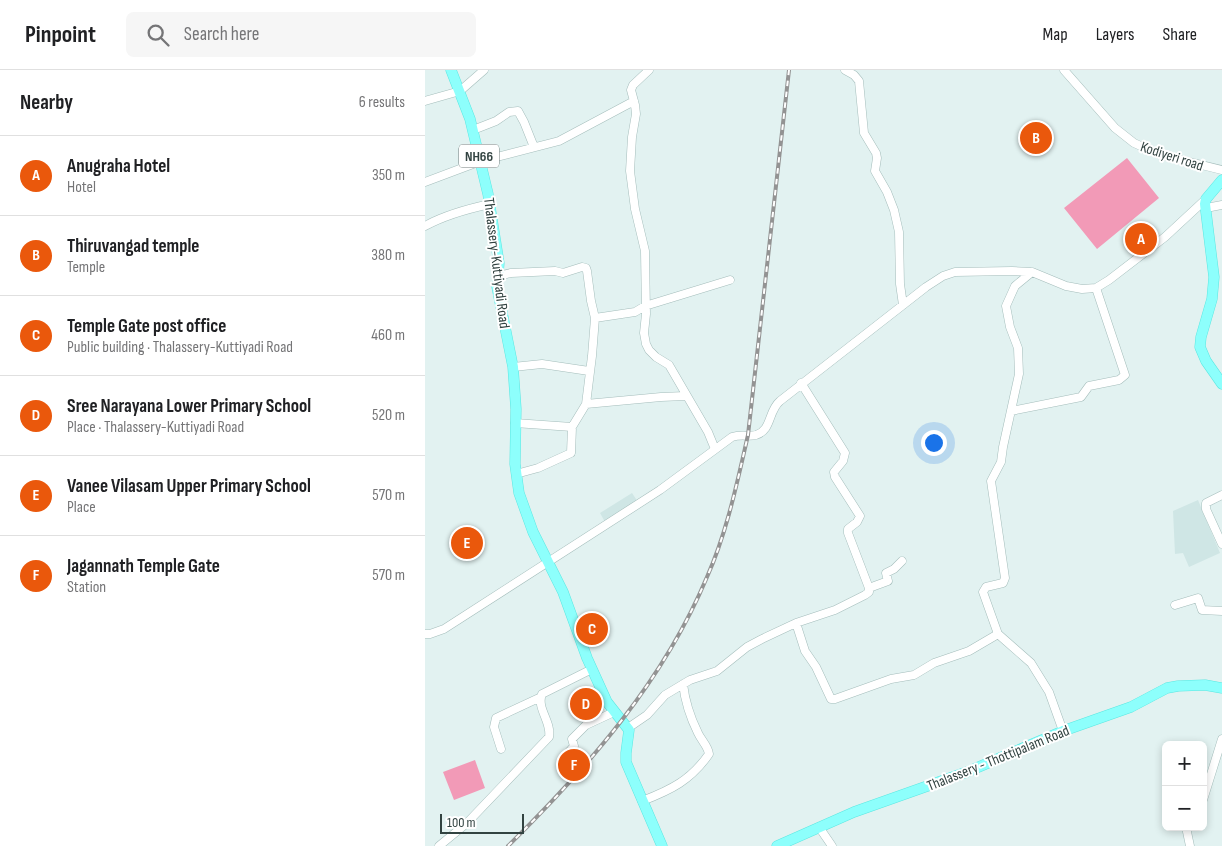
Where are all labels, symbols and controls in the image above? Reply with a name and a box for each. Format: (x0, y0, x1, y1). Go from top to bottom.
search box (126, 12, 476, 57)
text: Pinpoint (25, 20, 96, 49)
icon: search (144, 21, 172, 49)
text: Search here (184, 23, 259, 46)
text: Map (1043, 24, 1068, 45)
text: Layers (1096, 24, 1135, 45)
text: Share (1163, 24, 1197, 45)
text: Nearby (20, 90, 73, 115)
text: 6 results (359, 93, 405, 112)
pin: B (1020, 119, 1052, 157)
street label: Kodiyeri road (1138, 137, 1206, 176)
road number: NH66 (459, 144, 499, 168)
text: Anugraha Hotel (67, 155, 170, 178)
text: A (32, 166, 40, 185)
text: 350 m (372, 166, 405, 185)
text: Hotel (67, 178, 96, 197)
street label: Thalassery-Kuttiyadi Road (479, 197, 514, 329)
pin: A (1125, 220, 1157, 258)
text: Thiruvangad temple (67, 235, 199, 258)
text: B (32, 246, 40, 265)
text: 380 m (371, 246, 405, 265)
text: Temple (67, 258, 105, 277)
text: Temple Gate post office (67, 315, 226, 338)
text: C (32, 326, 40, 345)
text: 460 m (371, 326, 405, 345)
text: Public building · Thalassery-Kuttiyadi Road (67, 338, 293, 357)
text: Sree Narayana Lower Primary School (67, 395, 311, 418)
text: D (32, 406, 40, 425)
text: 520 m (372, 406, 405, 425)
text: Place · Thalassery-Kuttiyadi Road (67, 418, 244, 437)
your location (921, 430, 947, 456)
text: Vanee Vilasam Upper Primary School (67, 475, 311, 498)
text: E (33, 486, 39, 505)
text: 570 m (372, 486, 405, 505)
text: Place (67, 498, 96, 517)
pin: E (451, 524, 483, 562)
text: Jagannath Temple Gate (67, 555, 220, 578)
text: F (33, 566, 39, 585)
text: 570 m (372, 566, 405, 585)
text: Station (67, 578, 106, 597)
pin: C (576, 610, 608, 648)
pin: D (570, 685, 602, 723)
street label: Thalassery - Thottipalam Road (924, 721, 1072, 796)
map controls (1162, 741, 1207, 831)
button: + (1162, 741, 1207, 786)
pin: F (558, 746, 590, 784)
button: − (1162, 786, 1207, 831)
scale bar (440, 811, 524, 834)
text: 100 m (447, 814, 476, 831)

